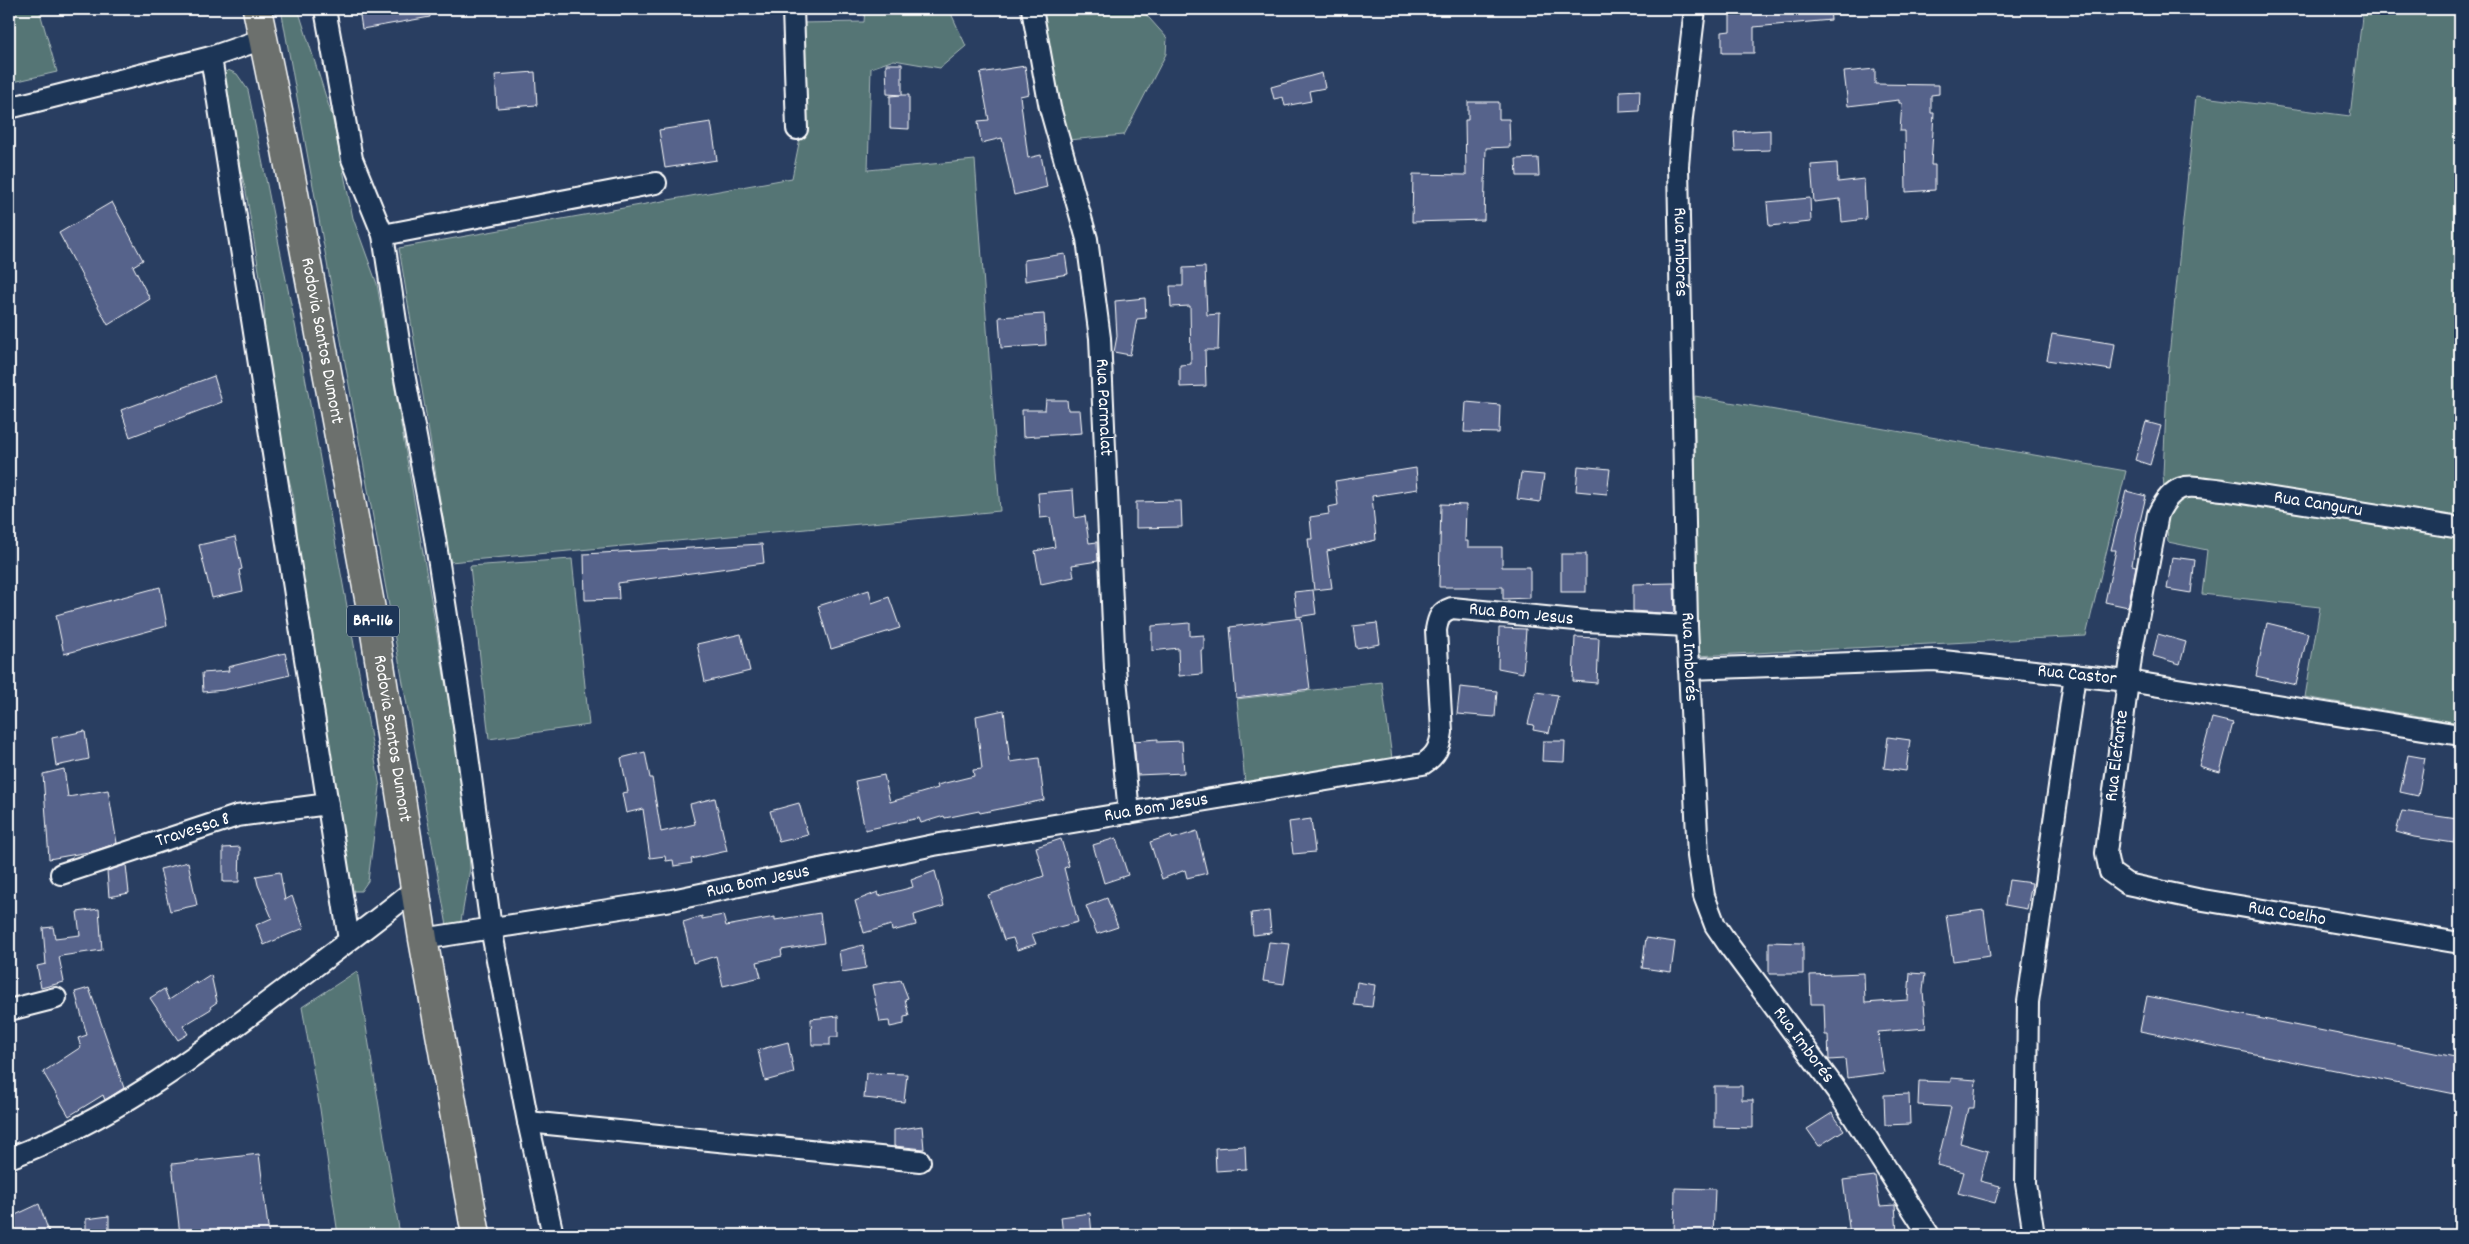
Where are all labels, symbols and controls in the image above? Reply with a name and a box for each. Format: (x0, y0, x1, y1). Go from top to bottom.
street label: Rua Imborés (1665, 207, 1694, 297)
street label: Rodovia Santos Dumont (293, 255, 350, 426)
street label: Rua Parmalat (1087, 358, 1119, 457)
street label: Rua Canguru (2272, 485, 2364, 525)
street label: Rua Bom Jesus (1468, 596, 1575, 633)
road number: BR-116 (347, 606, 399, 636)
street label: Rua Imborés (1673, 612, 1704, 702)
street label: Rodovia Santos Dumont (365, 653, 418, 824)
street label: Rua Castor (2036, 658, 2118, 693)
street label: Rua Elefante (2099, 709, 2137, 803)
street label: Rua Bom Jesus (1102, 786, 1210, 830)
street label: Travessa 8 (152, 806, 234, 855)
street label: Rua Bom Jesus (704, 858, 812, 906)
street label: Rua Coelho (2246, 894, 2328, 934)
street label: Rua Imborés (1766, 1001, 1841, 1089)

